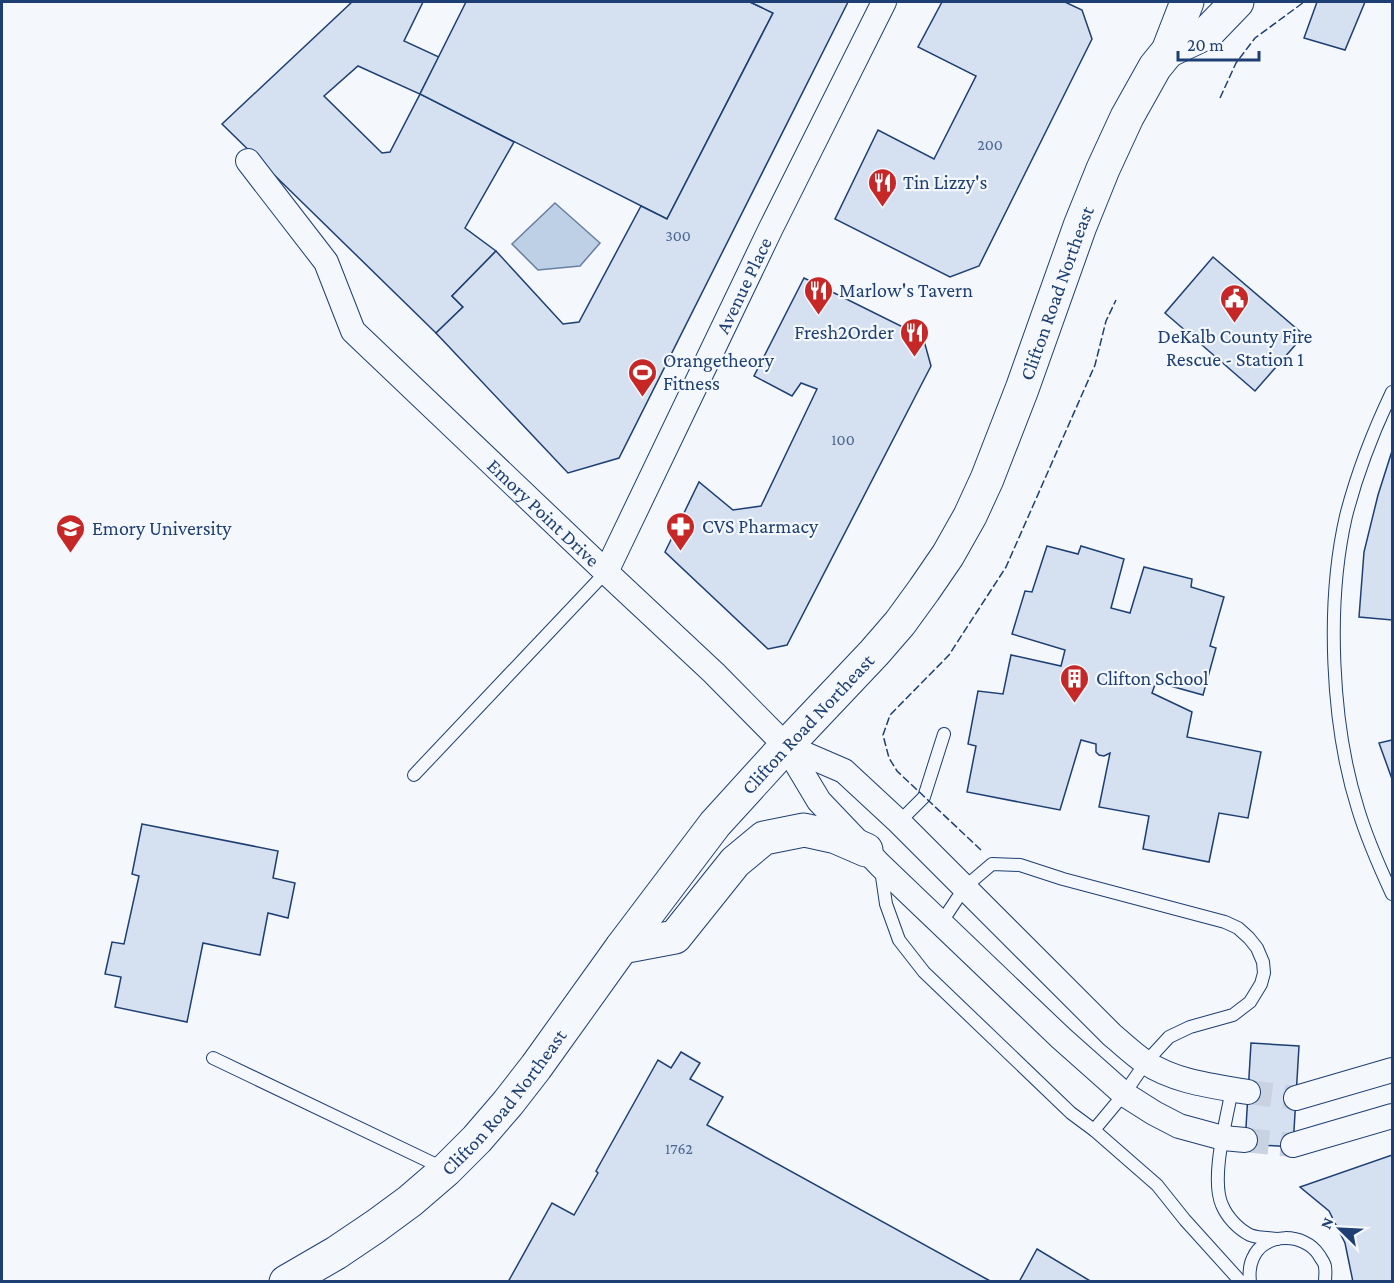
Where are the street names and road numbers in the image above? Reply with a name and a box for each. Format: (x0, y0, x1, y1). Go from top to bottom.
street label: Clifton Road Northeast (1015, 202, 1098, 383)
street label: Avenue Place (711, 233, 776, 337)
street label: Emory Point Drive (483, 454, 604, 571)
street label: Clifton Road Northeast (737, 649, 879, 798)
street label: Clifton Road Northeast (436, 1025, 571, 1180)

